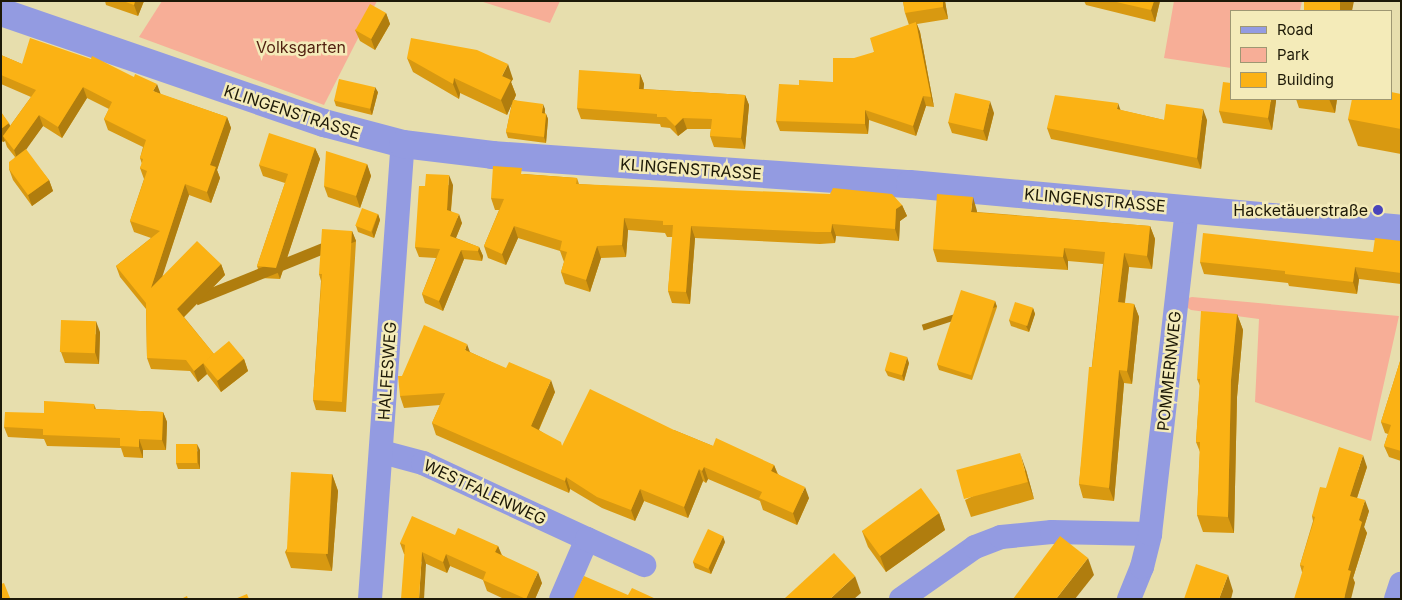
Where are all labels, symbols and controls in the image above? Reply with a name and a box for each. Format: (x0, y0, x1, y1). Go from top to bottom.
legend (1230, 10, 1392, 100)
text: Road (1277, 20, 1313, 39)
park label: Volksgarten (256, 37, 346, 57)
text: Park (1277, 45, 1309, 64)
text: Building (1277, 70, 1334, 89)
street label: KLINGENSTRASSE (222, 81, 362, 143)
street label: KLINGENSTRASSE (620, 154, 762, 184)
street label: KLINGENSTRASSE (1024, 184, 1166, 216)
place label: Hacketäuerstraße (1233, 200, 1368, 220)
marker: Hacketäuerstraße (1372, 204, 1384, 216)
street label: POMMERNWEG (1153, 310, 1185, 432)
street label: HALFESWEG (374, 321, 400, 421)
street label: WESTFALENWEG (421, 455, 549, 529)

